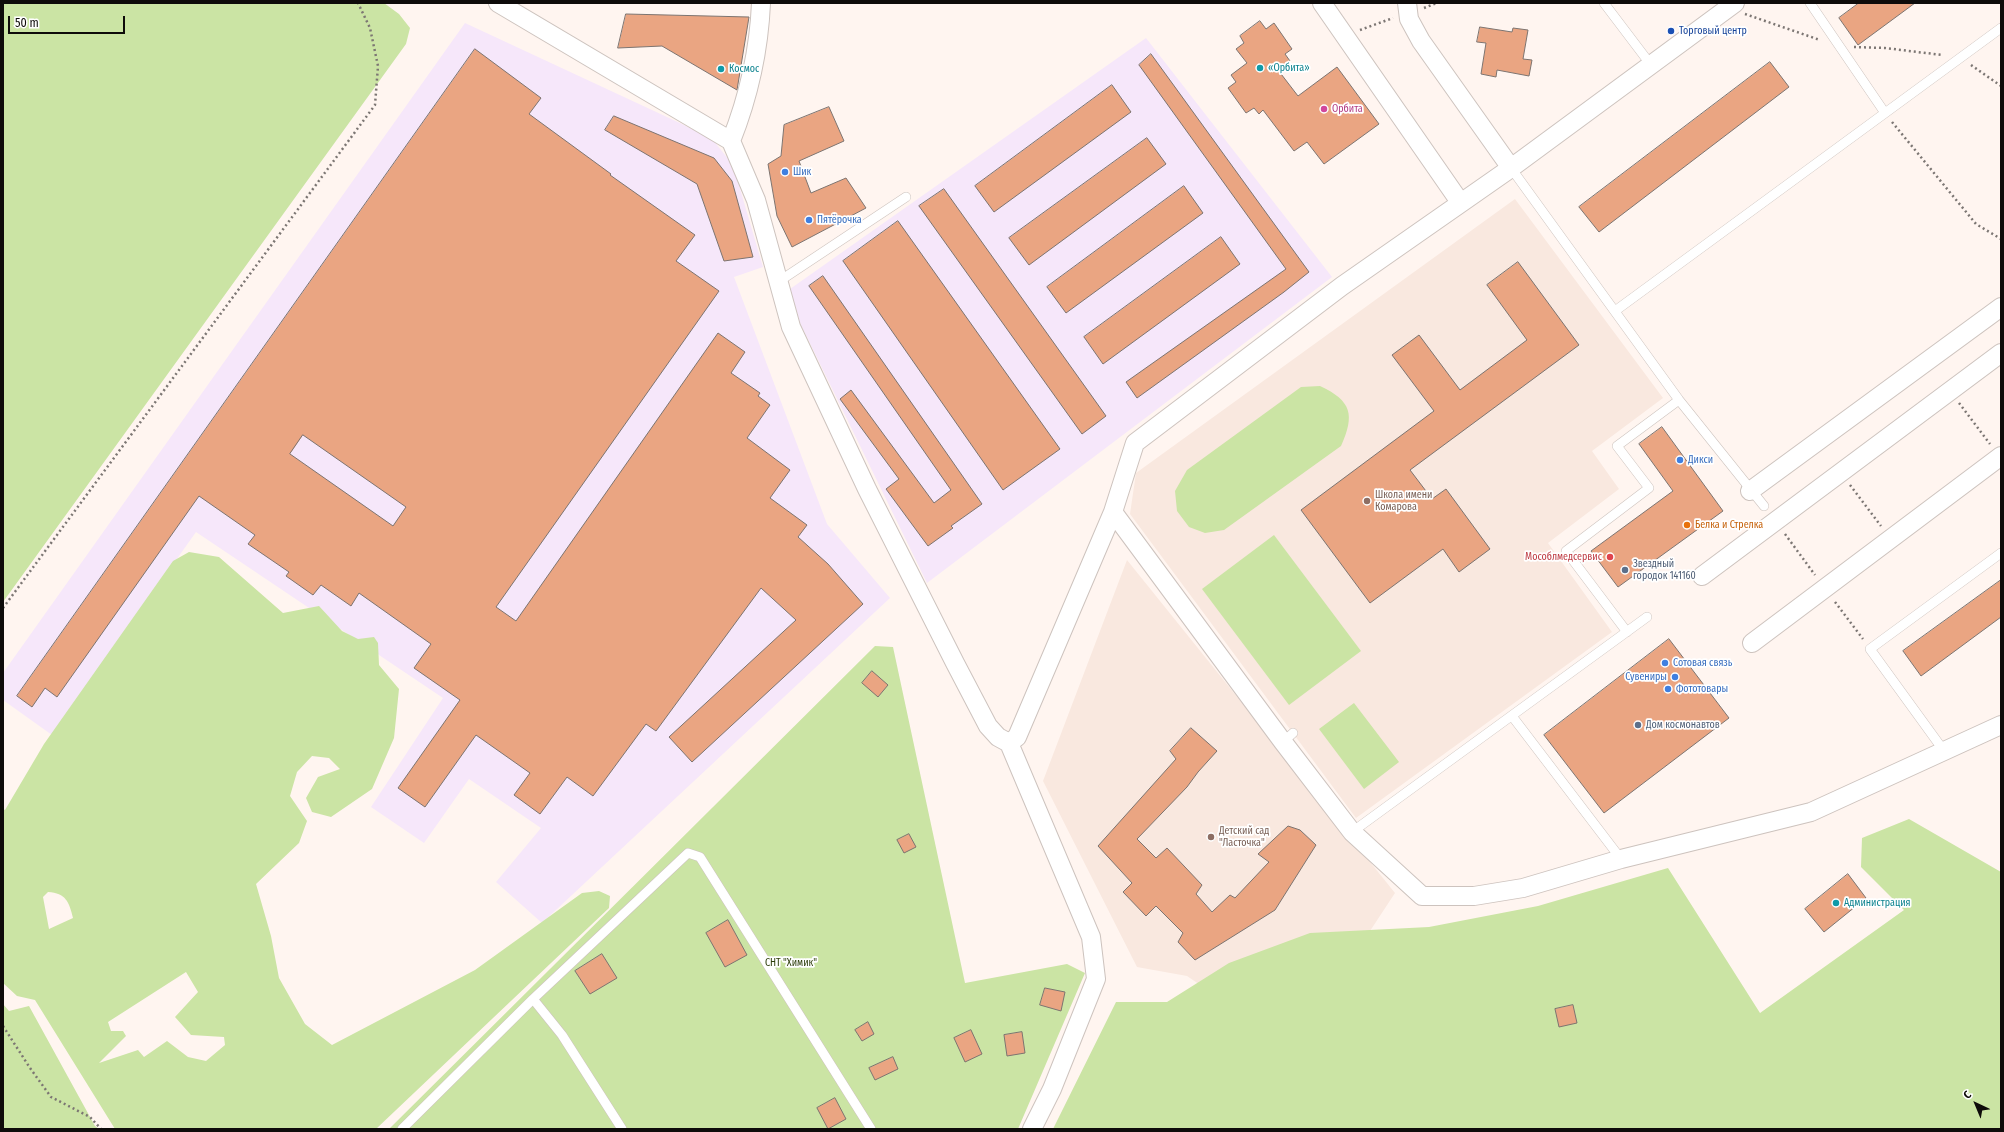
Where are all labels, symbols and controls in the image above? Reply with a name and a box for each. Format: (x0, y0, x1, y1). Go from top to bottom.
scale bar (10, 8, 127, 34)
text: 50 m (15, 16, 39, 30)
place label: Торговый центр (1679, 25, 1747, 37)
marker: Торговый центр (1666, 26, 1676, 36)
place label: «Орбита» (1268, 62, 1309, 74)
place label: Космос (729, 63, 759, 75)
marker: «Орбита» (1255, 63, 1265, 73)
marker: Космос (716, 64, 726, 74)
place label: Орбита (1332, 103, 1363, 115)
marker: Орбита (1319, 104, 1329, 114)
place label: Шик (793, 166, 811, 178)
marker: Шик (780, 167, 790, 177)
place label: Пятёрочка (817, 214, 862, 226)
marker: Пятёрочка (804, 215, 814, 225)
place label: Дикси (1688, 454, 1713, 466)
marker: Дикси (1675, 455, 1685, 465)
place label: Школа имени Комарова (1375, 489, 1432, 512)
marker: Школа имени Комарова (1362, 496, 1372, 506)
place label: Белка и Стрелка (1695, 519, 1763, 531)
marker: Белка и Стрелка (1682, 520, 1692, 530)
place label: Мособлмедсервис (1525, 551, 1602, 563)
marker: Мособлмедсервис (1605, 552, 1615, 562)
place label: Звездный городок 141160 (1633, 558, 1696, 582)
marker: Звездный городок 141160 (1620, 565, 1630, 575)
place label: Сотовая связь (1673, 657, 1732, 669)
marker: Сотовая связь (1660, 658, 1670, 668)
place label: Сувениры (1625, 671, 1667, 683)
marker: Сувениры (1670, 672, 1680, 682)
place label: Фототовары (1676, 683, 1728, 695)
marker: Фототовары (1663, 684, 1673, 694)
place label: Дом космонавтов (1646, 719, 1720, 731)
marker: Дом космонавтов (1633, 720, 1643, 730)
place label: Детский сад "Ласточка" (1219, 825, 1269, 848)
marker: Детский сад "Ласточка" (1206, 832, 1216, 842)
place label: Администрация (1844, 897, 1911, 909)
marker: Администрация (1831, 898, 1841, 908)
park label: СНТ "Химик" (765, 957, 817, 969)
north arrow (1956, 1084, 1996, 1124)
text: С (1961, 1088, 1974, 1102)

